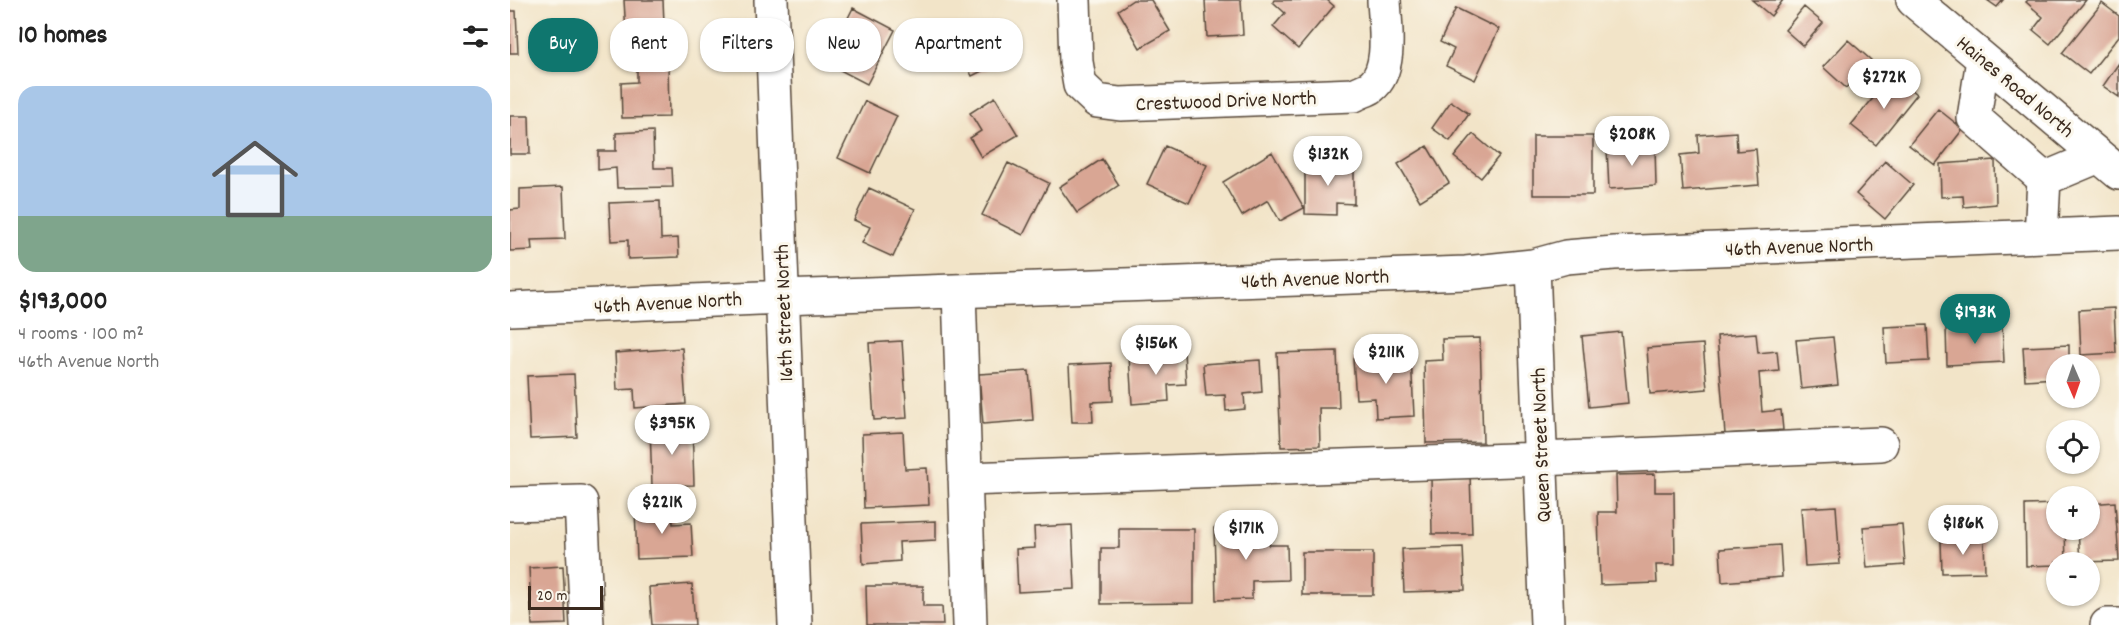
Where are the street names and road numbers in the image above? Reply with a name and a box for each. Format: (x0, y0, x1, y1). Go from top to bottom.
street label: Haines Road North (1949, 30, 2080, 147)
street label: Crestwood Drive North (1135, 85, 1317, 121)
street label: 46th Avenue North (1724, 231, 1874, 267)
street label: 16th Street North (769, 244, 803, 382)
street label: 46th Avenue North (1240, 263, 1390, 299)
street label: 46th Avenue North (593, 286, 743, 324)
street label: Queen Street North (1525, 367, 1561, 523)

